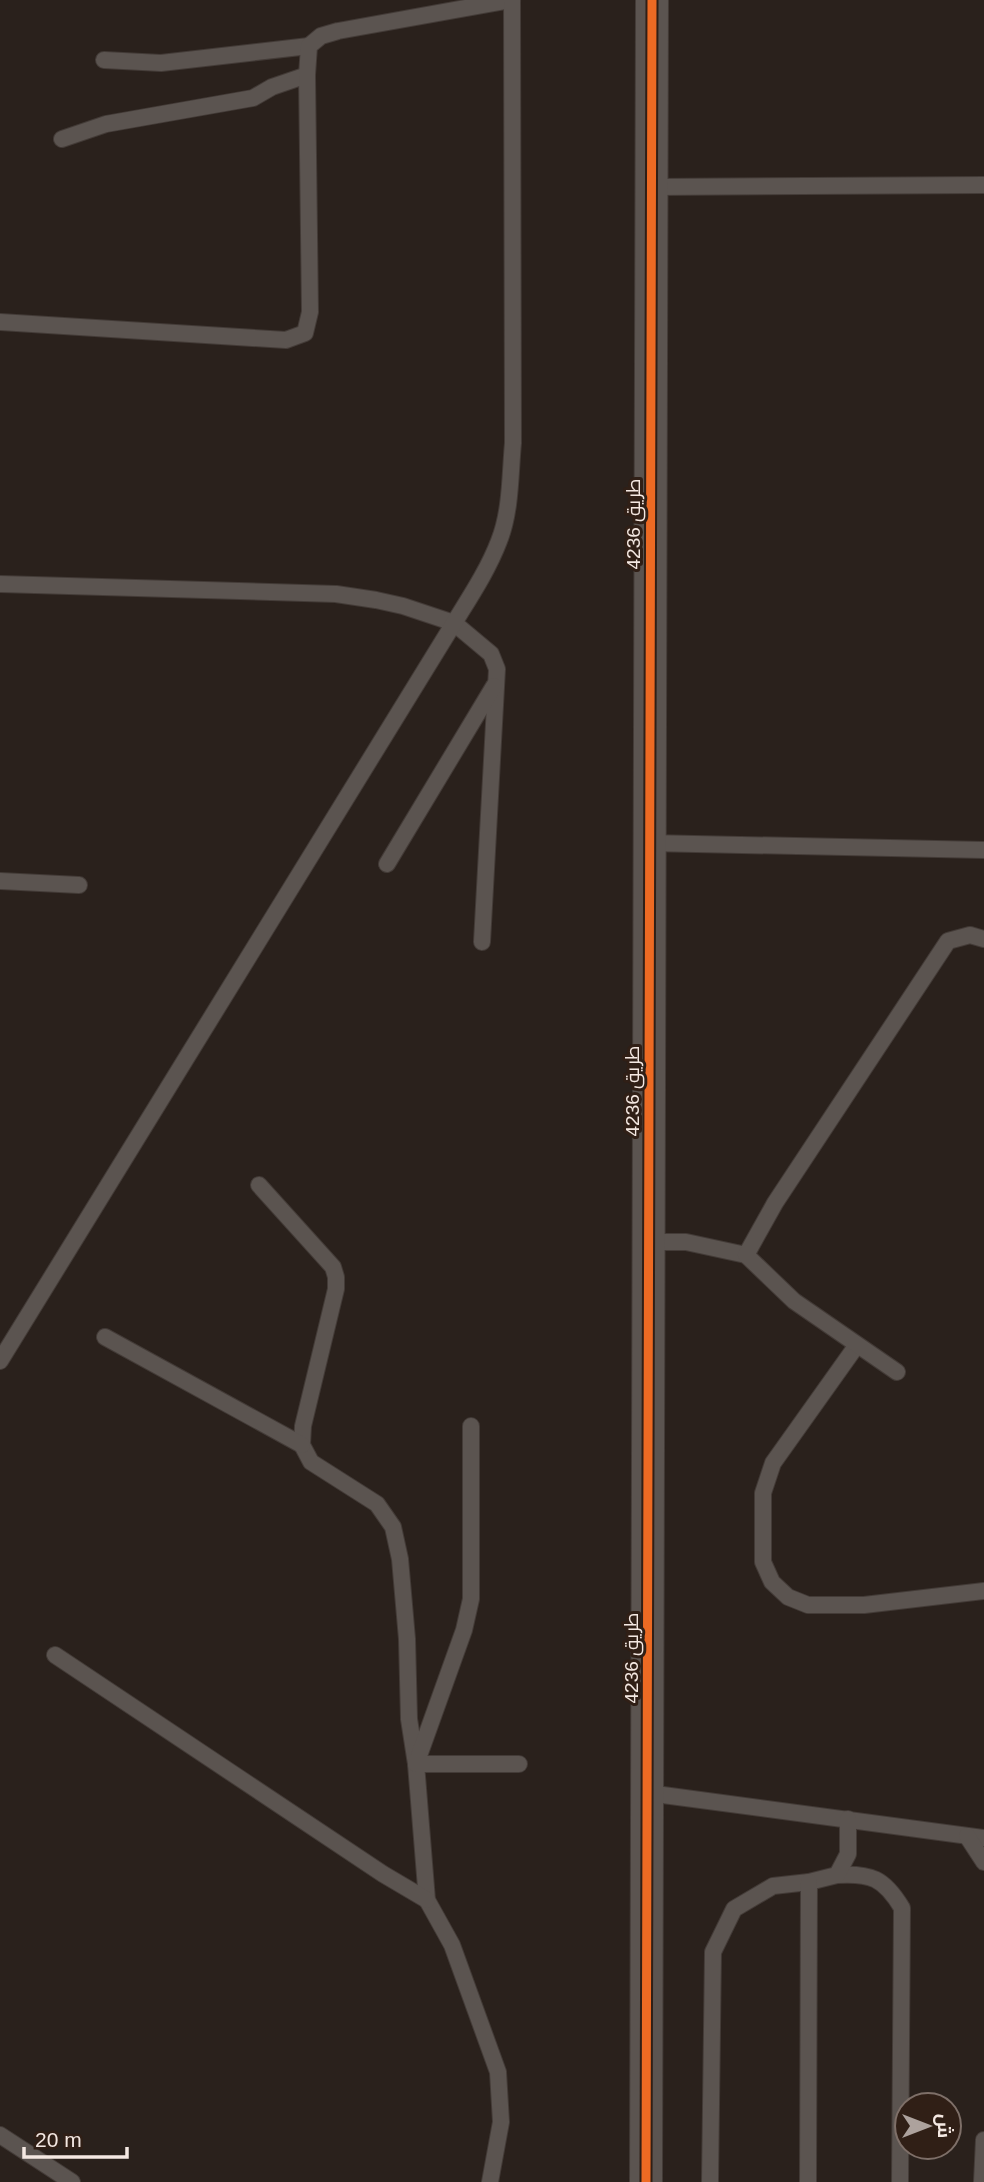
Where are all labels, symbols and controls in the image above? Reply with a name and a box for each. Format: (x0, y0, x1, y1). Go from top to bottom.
street label: طريق 4236 (623, 479, 646, 569)
street label: طريق 4236 (622, 1046, 645, 1136)
street label: طريق 4236 (621, 1613, 644, 1703)
north arrow (893, 2091, 963, 2161)
text: ش (933, 2114, 955, 2138)
scale bar (24, 2116, 128, 2160)
text: 20 m (35, 2128, 82, 2151)

